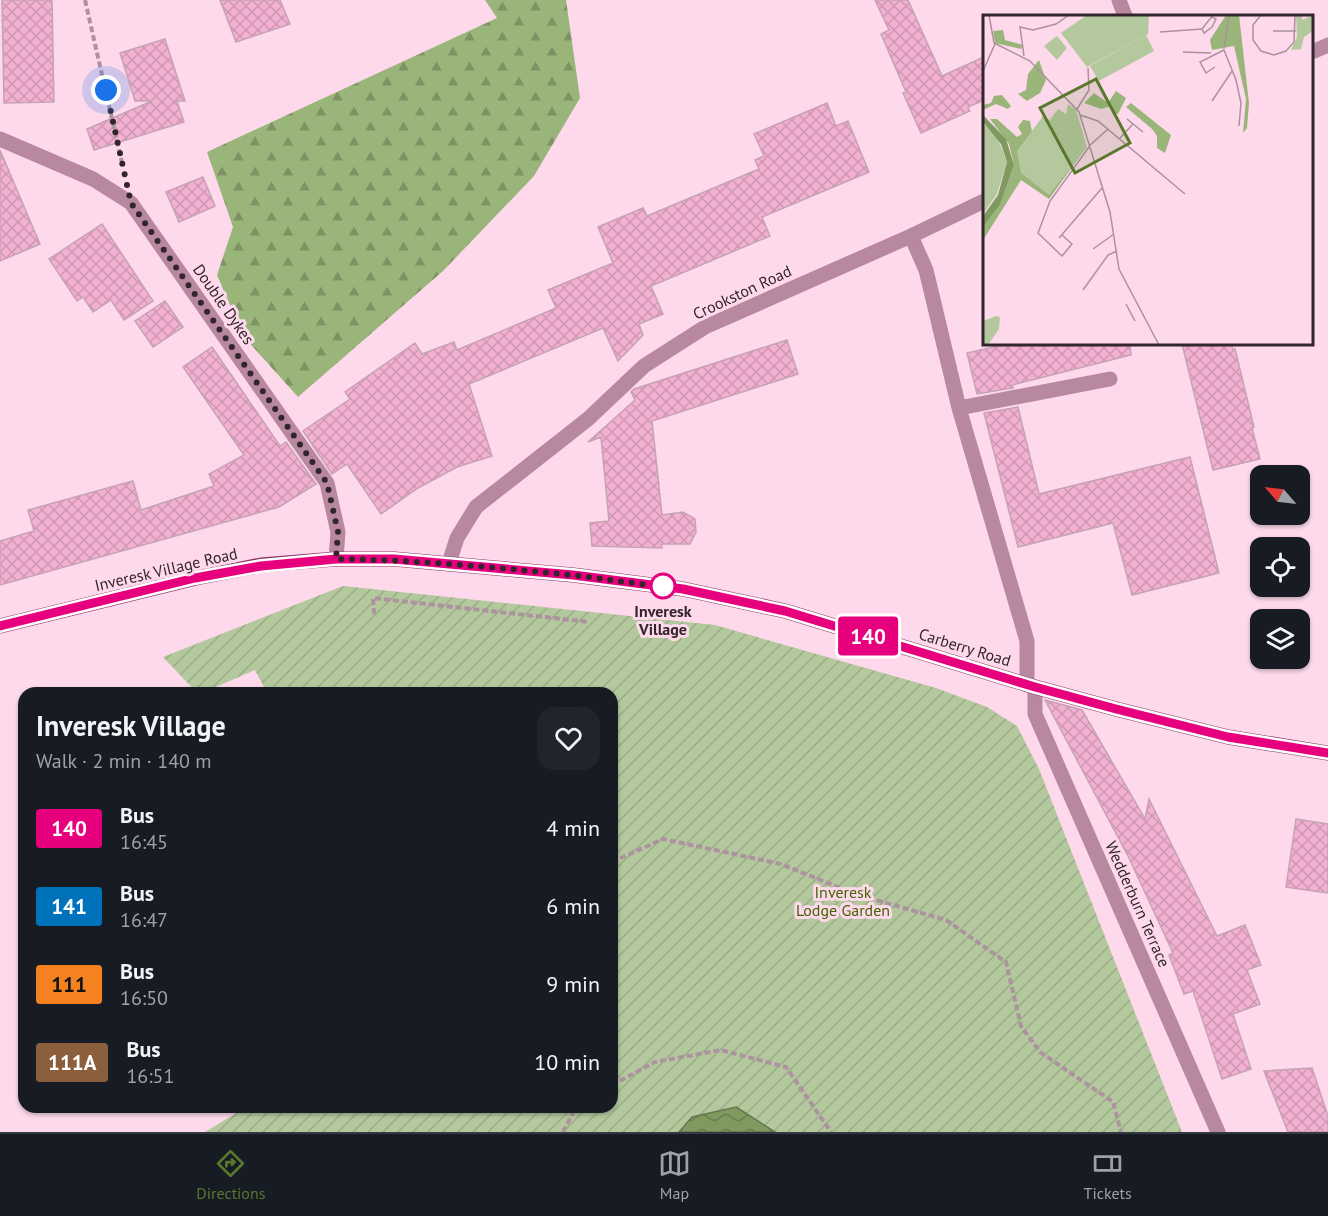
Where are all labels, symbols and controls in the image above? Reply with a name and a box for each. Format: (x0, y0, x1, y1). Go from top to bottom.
inset map (983, 15, 1313, 345)
your location (91, 75, 121, 105)
street label: Double Dykes (189, 260, 259, 348)
street label: Crookston Road (689, 260, 795, 324)
north arrow (1250, 465, 1310, 525)
map controls (1250, 465, 1310, 669)
button: locate (1250, 537, 1310, 597)
street label: Inveresk Village Road (93, 543, 239, 595)
marker: Inveresk Village (650, 573, 676, 599)
place label: Inveresk Village (634, 601, 692, 639)
button: layers (1250, 609, 1310, 669)
line badge: 140 (834, 616, 902, 656)
text: 140 (850, 623, 886, 650)
street label: Carberry Road (917, 624, 1013, 670)
text: Inveresk Village (36, 707, 226, 744)
button: heart (537, 707, 600, 770)
text: Walk · 2 min · 140 m (36, 748, 212, 774)
text: Bus (120, 801, 154, 829)
text: 4 min (546, 814, 600, 842)
text: 140 (51, 815, 87, 842)
text: 16:45 (120, 829, 168, 855)
street label: Wedderburn Terrace (1101, 838, 1175, 970)
text: Bus (120, 879, 154, 907)
park label: Inveresk Lodge Garden (796, 882, 890, 920)
text: 6 min (546, 892, 600, 920)
text: 141 (51, 893, 87, 920)
text: 16:47 (120, 907, 168, 933)
text: Bus (120, 957, 154, 985)
text: 9 min (546, 970, 600, 998)
text: 111 (51, 971, 87, 998)
text: 16:50 (120, 985, 168, 1011)
text: Bus (126, 1035, 161, 1063)
text: 10 min (534, 1048, 600, 1076)
text: 111A (48, 1049, 96, 1076)
text: 16:51 (126, 1063, 174, 1089)
tab: Directions (196, 1147, 265, 1203)
tab: Map (658, 1147, 691, 1203)
tab: Tickets (1084, 1147, 1132, 1203)

